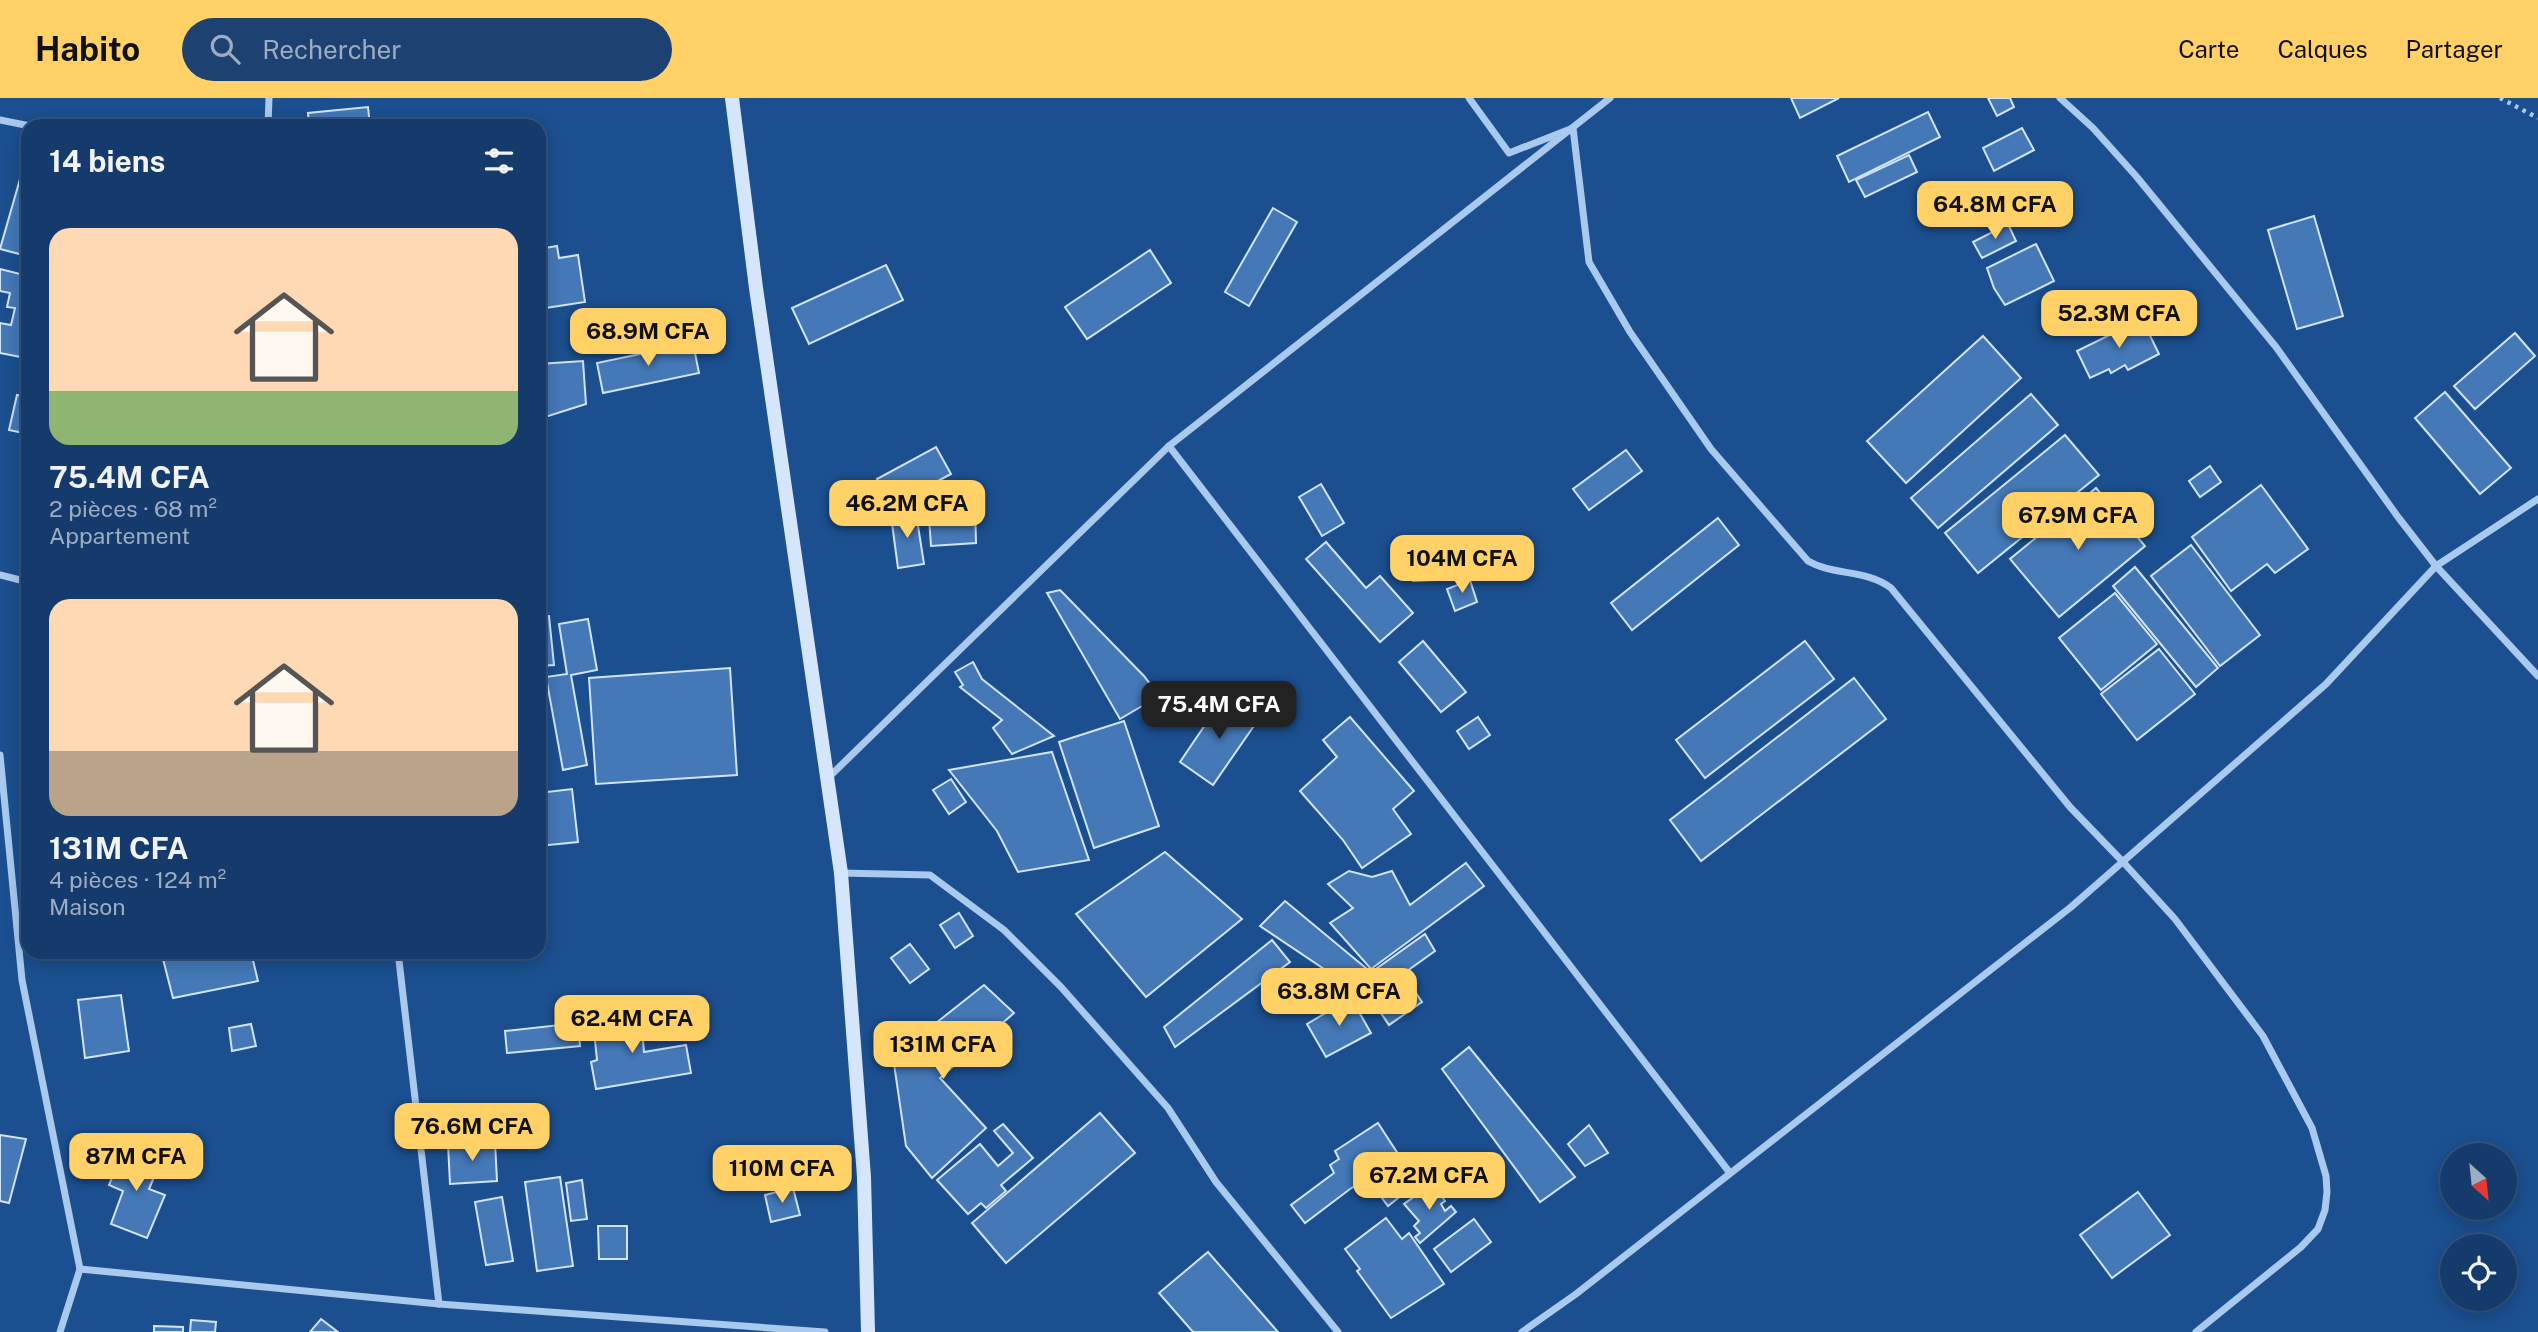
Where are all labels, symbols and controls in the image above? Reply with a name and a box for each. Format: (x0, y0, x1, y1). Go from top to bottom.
search box (182, 18, 672, 81)
text: Habito (35, 30, 140, 68)
icon: search (206, 30, 244, 68)
text: Rechercher (262, 34, 402, 65)
text: Carte (2178, 35, 2239, 63)
text: Calques (2277, 35, 2368, 63)
text: Partager (2406, 35, 2503, 63)
icon: filters (480, 142, 518, 180)
text: 14 biens (49, 143, 165, 179)
pin: 64.8M CFA (1915, 181, 2075, 241)
text: 64.8M CFA (1933, 190, 2057, 217)
icon: home (221, 274, 347, 400)
pin: 52.3M CFA (2039, 290, 2199, 350)
text: 52.3M CFA (2057, 299, 2181, 326)
pin: 68.9M CFA (568, 308, 728, 368)
text: 68.9M CFA (586, 317, 710, 344)
text: 75.4M CFA (49, 459, 210, 495)
pin: 46.2M CFA (827, 480, 987, 540)
text: 46.2M CFA (845, 489, 969, 516)
pin: 67.9M CFA (1998, 492, 2158, 552)
text: 2 pièces · 68 m² (49, 495, 217, 522)
text: 67.9M CFA (2018, 501, 2138, 528)
text: Appartement (49, 522, 190, 549)
pin: 104M CFA (1390, 536, 1534, 595)
text: 104M CFA (1406, 544, 1518, 571)
icon: home (221, 645, 347, 771)
pin: 75.4M CFA (1139, 682, 1299, 741)
text: 75.4M CFA (1157, 690, 1281, 717)
text: 131M CFA (49, 830, 189, 866)
text: 4 pièces · 124 m² (49, 866, 226, 893)
text: Maison (49, 893, 126, 920)
pin: 63.8M CFA (1259, 968, 1419, 1028)
text: 63.8M CFA (1277, 977, 1401, 1004)
pin: 62.4M CFA (552, 996, 712, 1055)
text: 62.4M CFA (570, 1004, 694, 1031)
pin: 131M CFA (871, 1021, 1015, 1081)
text: 131M CFA (889, 1030, 997, 1057)
pin: 76.6M CFA (392, 1104, 552, 1163)
text: 76.6M CFA (411, 1112, 533, 1139)
pin: 87M CFA (71, 1134, 201, 1193)
text: 87M CFA (85, 1142, 187, 1169)
north arrow (2440, 1143, 2516, 1220)
map controls (2440, 1143, 2517, 1311)
pin: 110M CFA (710, 1146, 854, 1205)
pin: 67.2M CFA (1349, 1152, 1509, 1212)
text: 110M CFA (729, 1154, 835, 1181)
text: 67.2M CFA (1369, 1161, 1489, 1188)
button: locate (2440, 1234, 2517, 1311)

